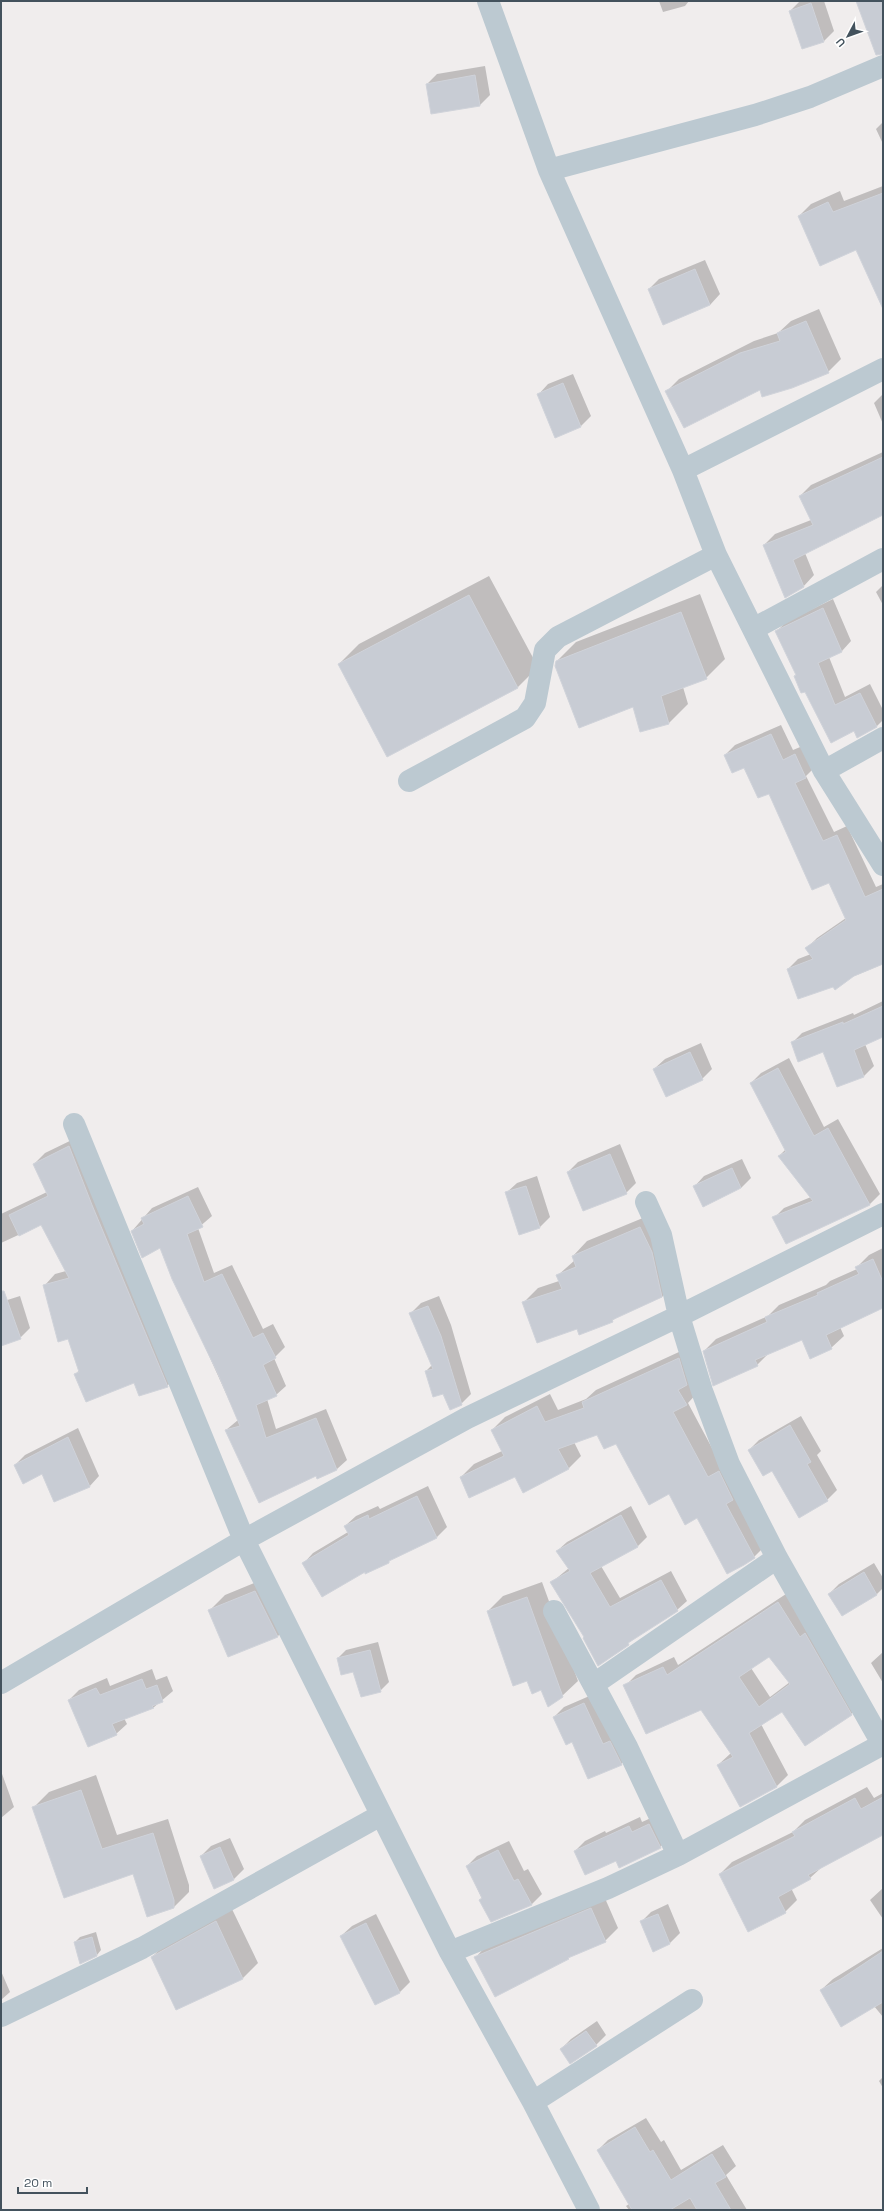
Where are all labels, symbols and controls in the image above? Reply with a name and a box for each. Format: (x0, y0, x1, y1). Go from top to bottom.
north arrow (828, 16, 868, 56)
text: U (833, 35, 848, 50)
scale bar (18, 2169, 87, 2195)
text: 20 m (24, 2175, 52, 2191)

